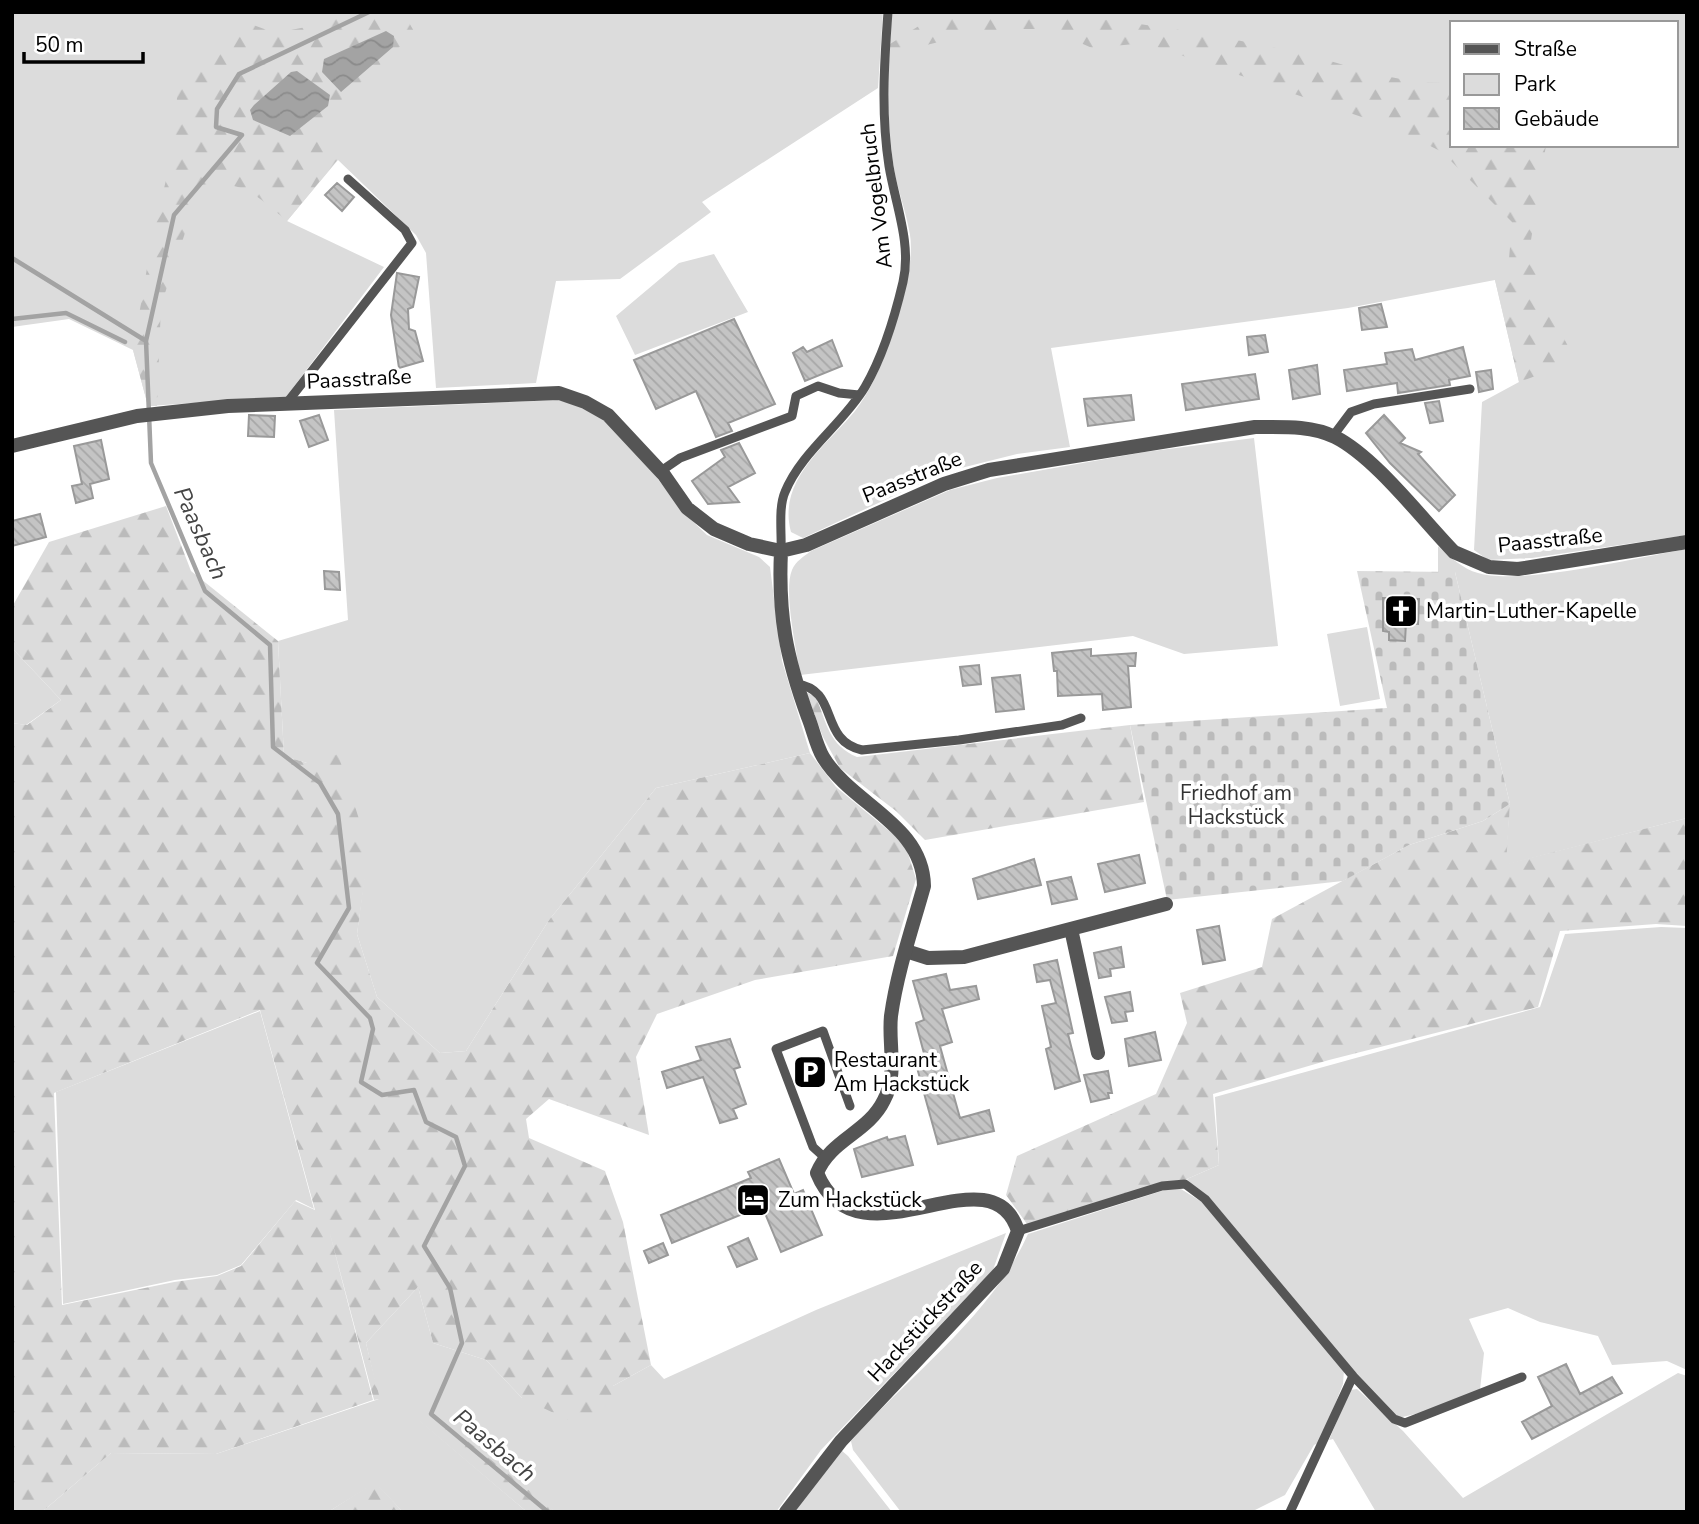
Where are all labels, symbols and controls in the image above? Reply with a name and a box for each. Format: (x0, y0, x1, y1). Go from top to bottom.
scale bar (24, 21, 144, 65)
legend (1450, 21, 1678, 147)
text: 50 m (35, 31, 84, 59)
text: Straße (1514, 35, 1577, 63)
text: Park (1514, 70, 1556, 98)
text: Gebäude (1514, 105, 1599, 133)
street label: Am Vogelbruch (853, 122, 899, 270)
street label: Paasstraße (306, 362, 412, 396)
street label: Paasstraße (858, 444, 966, 510)
water label: Paasbach (166, 482, 235, 585)
street label: Paasstraße (1496, 521, 1604, 559)
church icon: Martin-Luther-Kapelle (1382, 592, 1420, 630)
place label: Martin-Luther-Kapelle (1426, 597, 1637, 625)
park label: Friedhof am Hackstück (1180, 779, 1292, 831)
place label: Restaurant Am Hackstück (834, 1046, 970, 1098)
parking icon: Restaurant Am Hackstück (791, 1053, 829, 1091)
hotel icon: Zum Hackstück (734, 1181, 772, 1219)
place label: Zum Hackstück (778, 1186, 922, 1214)
street label: Hackstückstraße (861, 1254, 989, 1388)
water label: Paasbach (447, 1402, 542, 1489)

